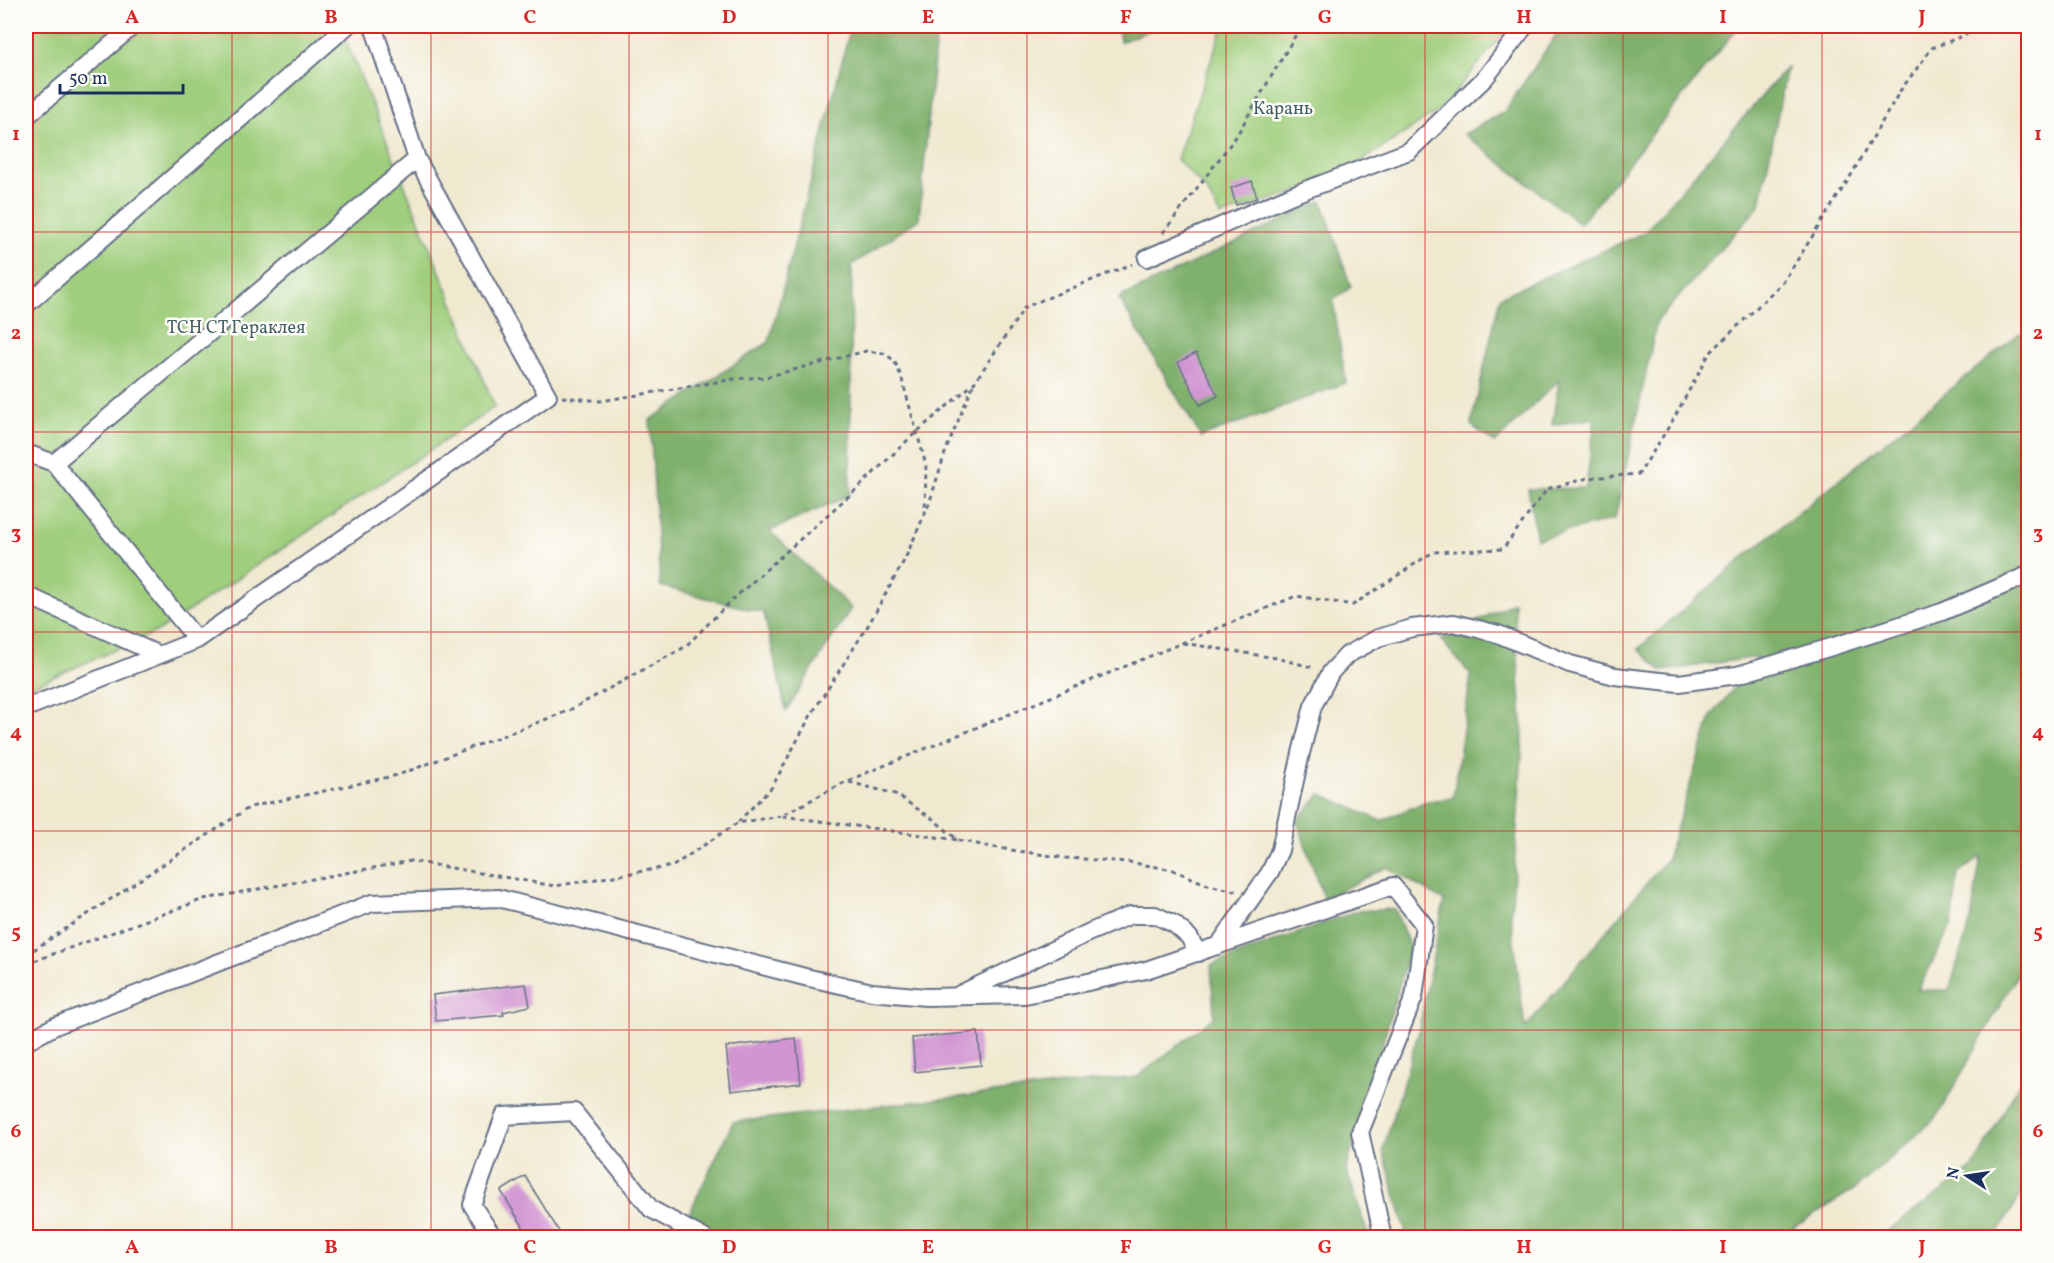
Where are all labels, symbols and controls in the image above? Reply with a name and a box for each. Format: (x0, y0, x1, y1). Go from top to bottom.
text: A (125, 4, 139, 32)
text: B (324, 4, 338, 32)
text: C (524, 4, 537, 32)
text: D (722, 4, 736, 32)
text: E (922, 4, 934, 32)
text: F (1120, 4, 1132, 32)
text: G (1318, 4, 1332, 32)
text: H (1516, 4, 1532, 32)
text: I (1719, 4, 1727, 32)
text: J (1917, 4, 1926, 32)
scale bar (60, 57, 183, 95)
text: 50 m (69, 67, 108, 92)
park label: Карань (1253, 97, 1313, 122)
text: 1 (12, 121, 20, 149)
text: 1 (2034, 121, 2042, 149)
park label: ТСН СТ Гераклея (167, 316, 305, 341)
text: 2 (11, 320, 21, 348)
text: 2 (2033, 320, 2043, 348)
text: 3 (11, 520, 21, 548)
text: 3 (2033, 520, 2043, 548)
text: 4 (10, 719, 22, 747)
text: 4 (2032, 719, 2044, 747)
text: 5 (11, 919, 21, 947)
text: 5 (2033, 919, 2043, 947)
text: 6 (11, 1118, 22, 1146)
text: 6 (2033, 1118, 2044, 1146)
north arrow (1937, 1146, 1997, 1206)
text: N (1942, 1165, 1966, 1181)
text: A (125, 1234, 139, 1262)
text: B (324, 1234, 338, 1262)
text: C (524, 1234, 537, 1262)
text: D (722, 1234, 736, 1262)
text: E (922, 1234, 934, 1262)
text: F (1120, 1234, 1132, 1262)
text: G (1318, 1234, 1332, 1262)
text: H (1516, 1234, 1532, 1262)
text: I (1719, 1234, 1727, 1262)
text: J (1917, 1234, 1926, 1262)

